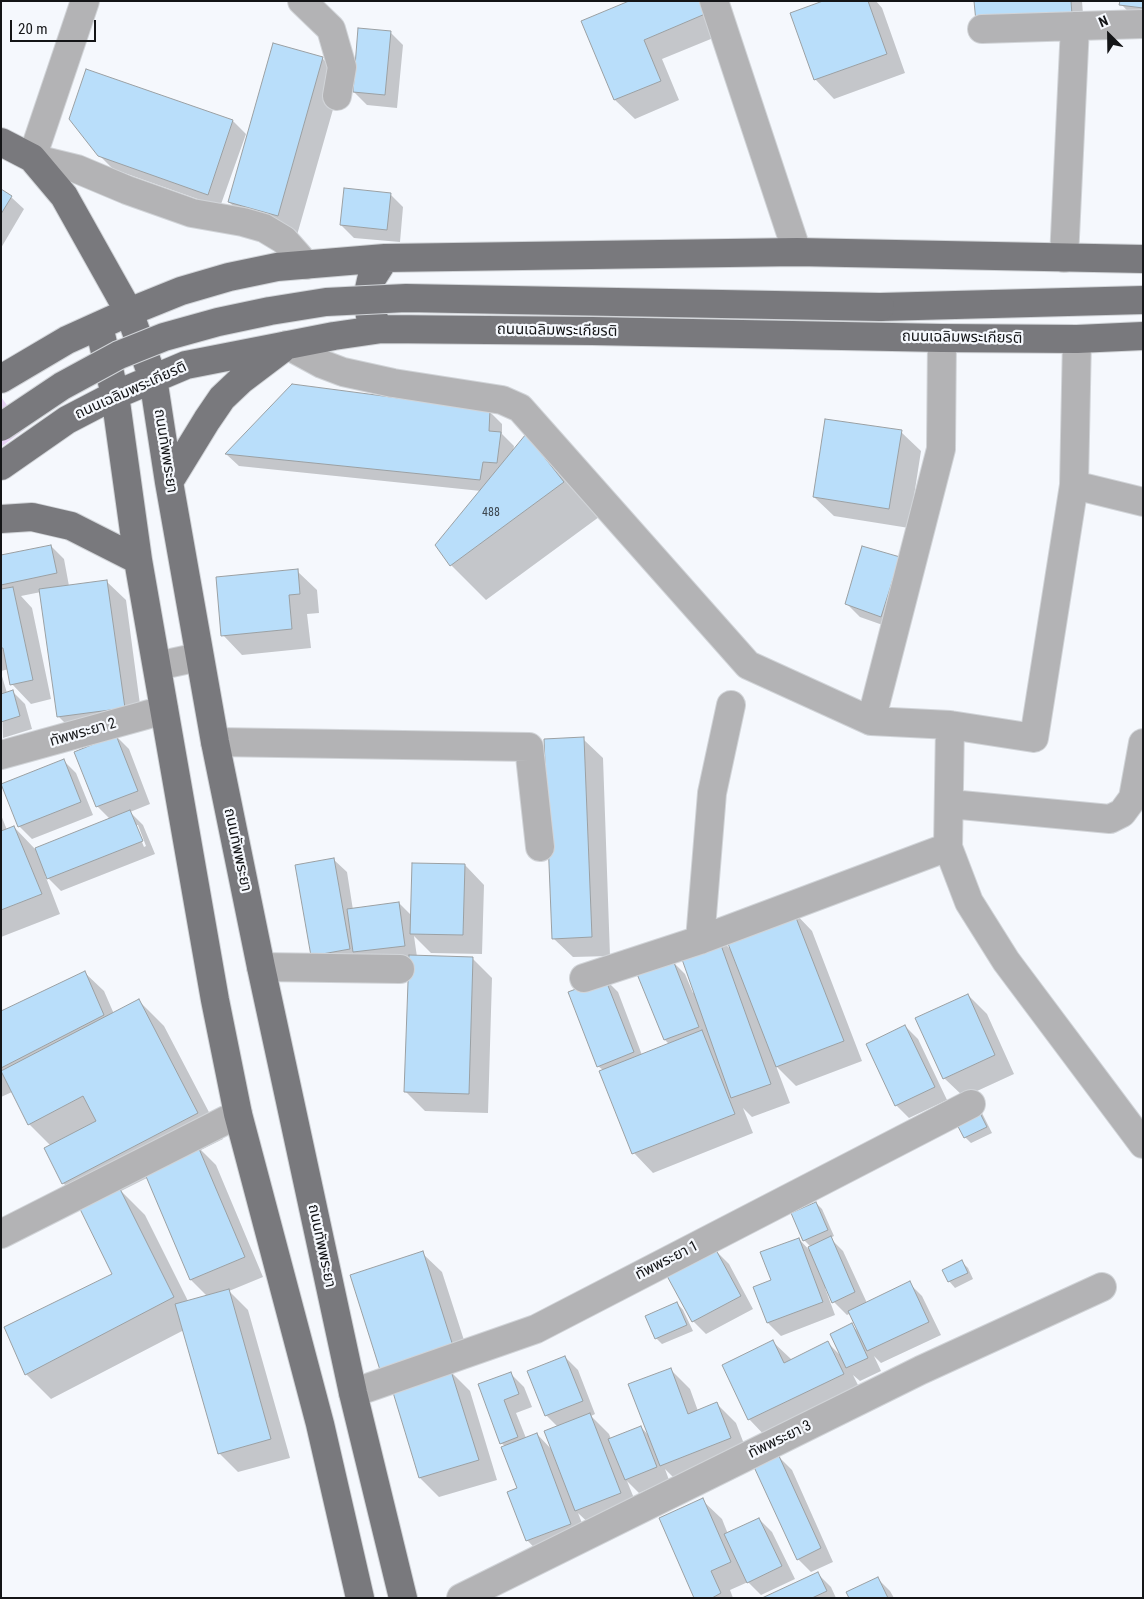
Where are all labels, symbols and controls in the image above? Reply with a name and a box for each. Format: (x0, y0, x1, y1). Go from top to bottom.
scale bar (12, 10, 99, 42)
north arrow (1084, 10, 1134, 60)
text: N (1096, 12, 1110, 30)
text: 20 m (18, 20, 48, 38)
street label: ถนนเฉลิมพระเกียรติ (497, 321, 617, 341)
street label: ถนนเฉลิมพระเกียรติ (902, 328, 1022, 348)
street label: ถนนเฉลิมพระเกียรติ (72, 358, 190, 424)
street label: ถนนทัพพระยา (149, 408, 181, 494)
house number: 488 (482, 506, 500, 520)
street label: ทัพพระยา 2 (48, 715, 118, 751)
street label: ถนนทัพพระยา (219, 807, 255, 893)
street label: ถนนทัพพระยา (303, 1203, 339, 1289)
street label: ทัพพระยา 1 (633, 1237, 701, 1285)
street label: ทัพพระยา 3 (745, 1417, 815, 1463)

